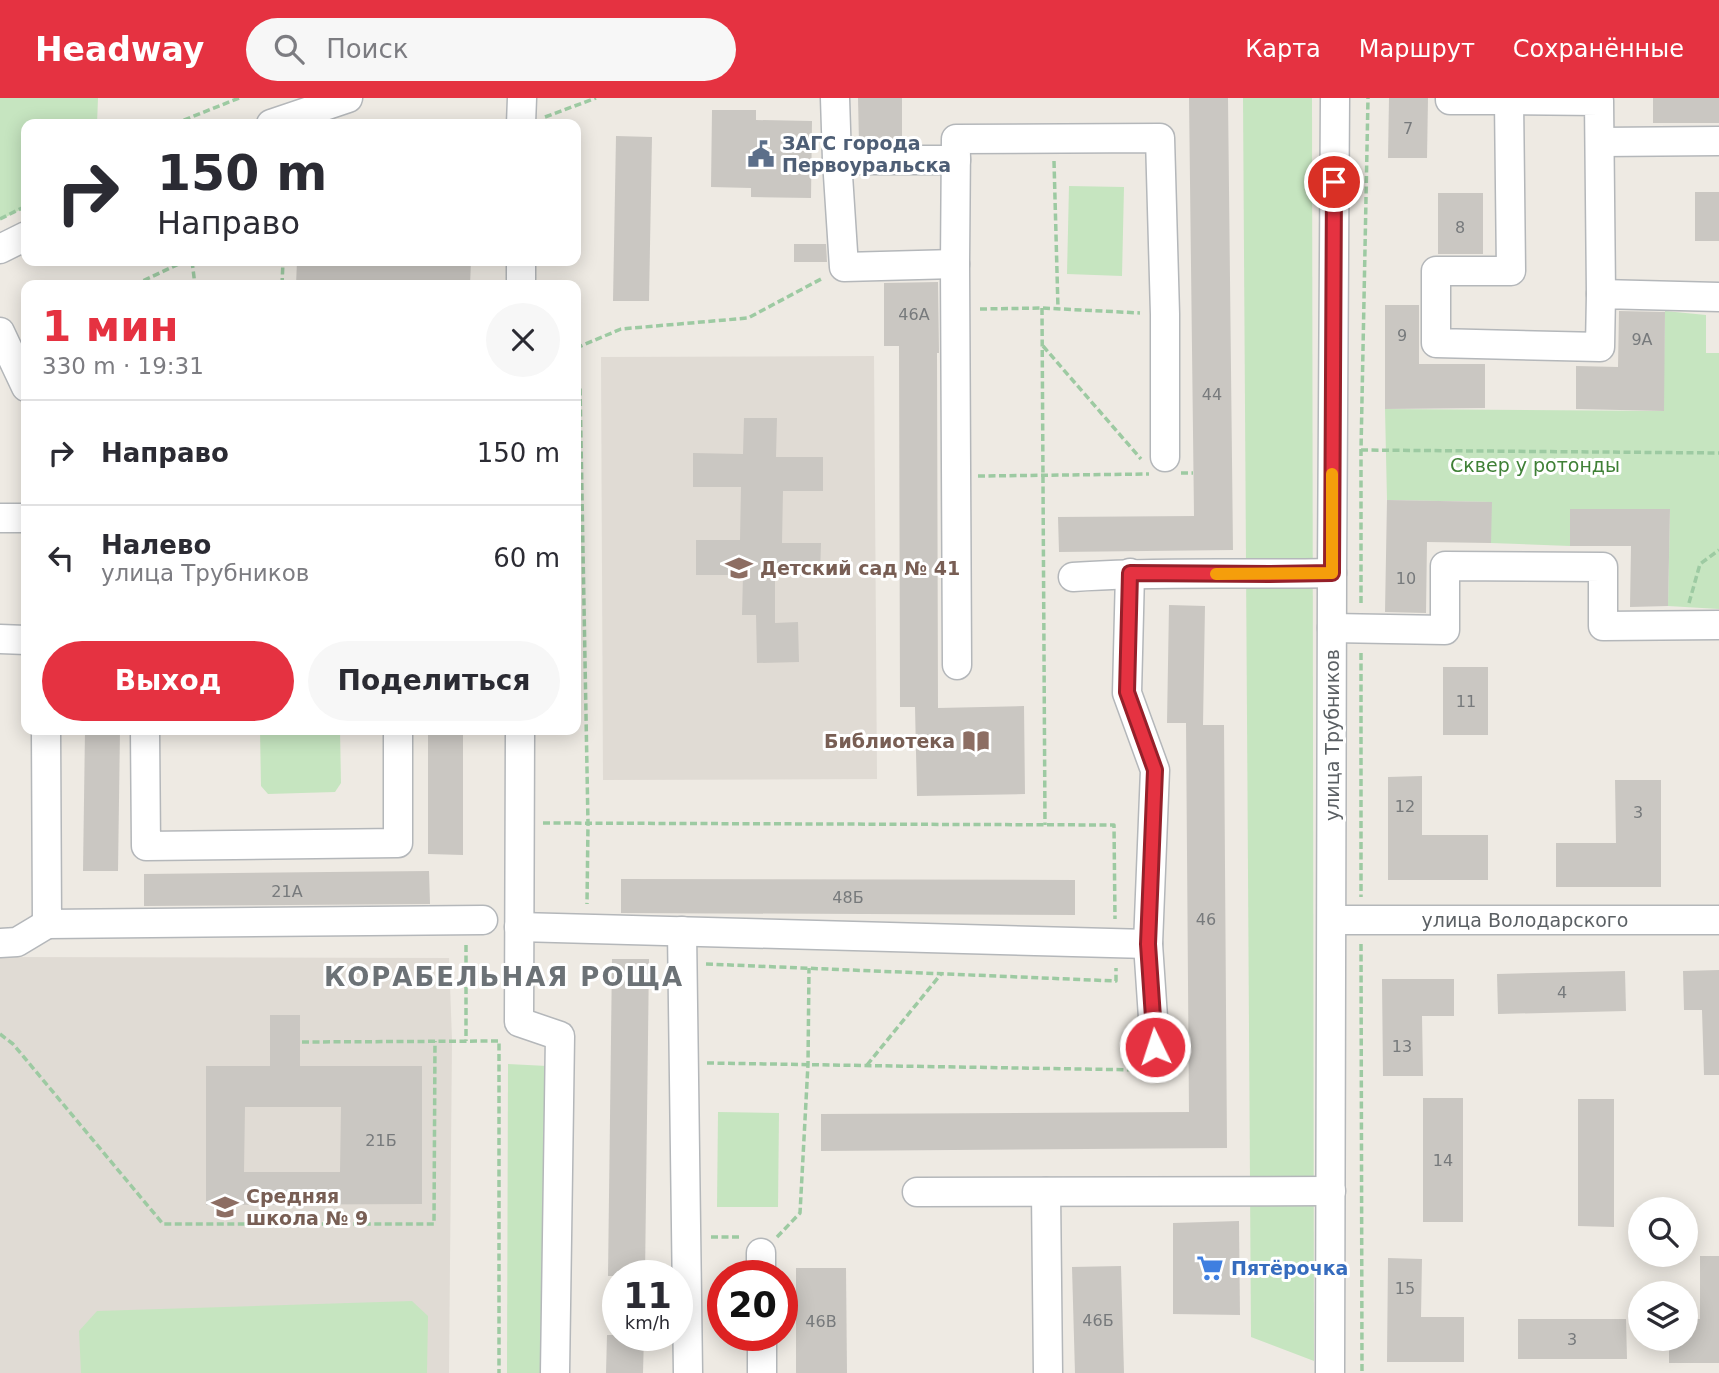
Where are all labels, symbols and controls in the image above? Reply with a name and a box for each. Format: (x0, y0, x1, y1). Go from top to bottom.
search box (246, 18, 736, 81)
text: Headway (35, 30, 204, 69)
icon: search (270, 30, 308, 68)
text: Поиск (326, 34, 409, 64)
text: Карта (1245, 35, 1321, 63)
text: Маршрут (1359, 35, 1475, 63)
text: Сохранённые (1513, 35, 1684, 63)
house number: 7 (1403, 119, 1413, 138)
place label: ЗАГС города Первоуральска (782, 132, 951, 176)
public building icon: ЗАГС города Первоуральска (746, 139, 776, 169)
text: 150 m (157, 145, 327, 202)
icon: right (42, 147, 133, 238)
pin (1304, 152, 1364, 212)
icon: arrive (1315, 163, 1353, 201)
text: Направо (157, 204, 300, 242)
house number: 8 (1455, 218, 1465, 237)
text: 1 мин (42, 302, 179, 351)
button: close (486, 303, 560, 377)
house number: 46А (898, 305, 930, 324)
house number: 9 (1397, 326, 1407, 345)
house number: 9А (1631, 330, 1653, 349)
text: 330 m · 19:31 (42, 353, 204, 379)
house number: 44 (1202, 385, 1222, 404)
icon: right (42, 434, 80, 472)
text: Направо (101, 438, 229, 468)
text: 150 m (477, 438, 560, 468)
park label: Сквер у ротонды (1450, 454, 1620, 476)
text: Налево (101, 530, 211, 560)
icon: left (42, 539, 80, 577)
text: 60 m (493, 543, 560, 573)
school or university icon: Детский сад № 41 (724, 553, 754, 583)
place label: Детский сад № 41 (760, 557, 960, 579)
text: улица Трубников (101, 560, 309, 586)
house number: 10 (1396, 569, 1416, 588)
button: Выход (42, 641, 294, 721)
button: Поделиться (308, 641, 560, 721)
street label: улица Трубников (1321, 649, 1343, 821)
house number: 11 (1456, 692, 1476, 711)
library icon: Библиотека (961, 726, 991, 756)
place label: Библиотека (824, 730, 955, 752)
house number: 12 (1395, 797, 1415, 816)
house number: 3 (1633, 803, 1643, 822)
house number: 21А (271, 882, 303, 901)
house number: 48Б (832, 888, 864, 907)
street label: улица Володарского (1422, 909, 1628, 931)
house number: 46 (1196, 910, 1216, 929)
district label: КОРАБЕЛЬНАЯ РОЩА (324, 962, 684, 992)
house number: 4 (1557, 983, 1567, 1002)
position arrow (1118, 1010, 1192, 1084)
house number: 13 (1392, 1037, 1412, 1056)
house number: 21Б (365, 1131, 397, 1150)
house number: 14 (1433, 1151, 1453, 1170)
place label: Средняя школа № 9 (246, 1185, 368, 1229)
school or university icon: Средняя школа № 9 (210, 1192, 240, 1222)
map controls (1628, 1197, 1698, 1351)
button: search (1628, 1197, 1698, 1267)
supermarket icon: Пятёрочка (1195, 1253, 1225, 1283)
place label: Пятёрочка (1231, 1257, 1348, 1279)
speed limit sign: 20 (707, 1260, 798, 1351)
text: 11 (623, 1276, 672, 1316)
house number: 15 (1395, 1279, 1415, 1298)
button: layers (1628, 1281, 1698, 1351)
house number: 46Б (1082, 1311, 1114, 1330)
text: km/h (625, 1312, 670, 1333)
house number: 46В (805, 1312, 837, 1331)
house number: 3 (1567, 1330, 1577, 1349)

